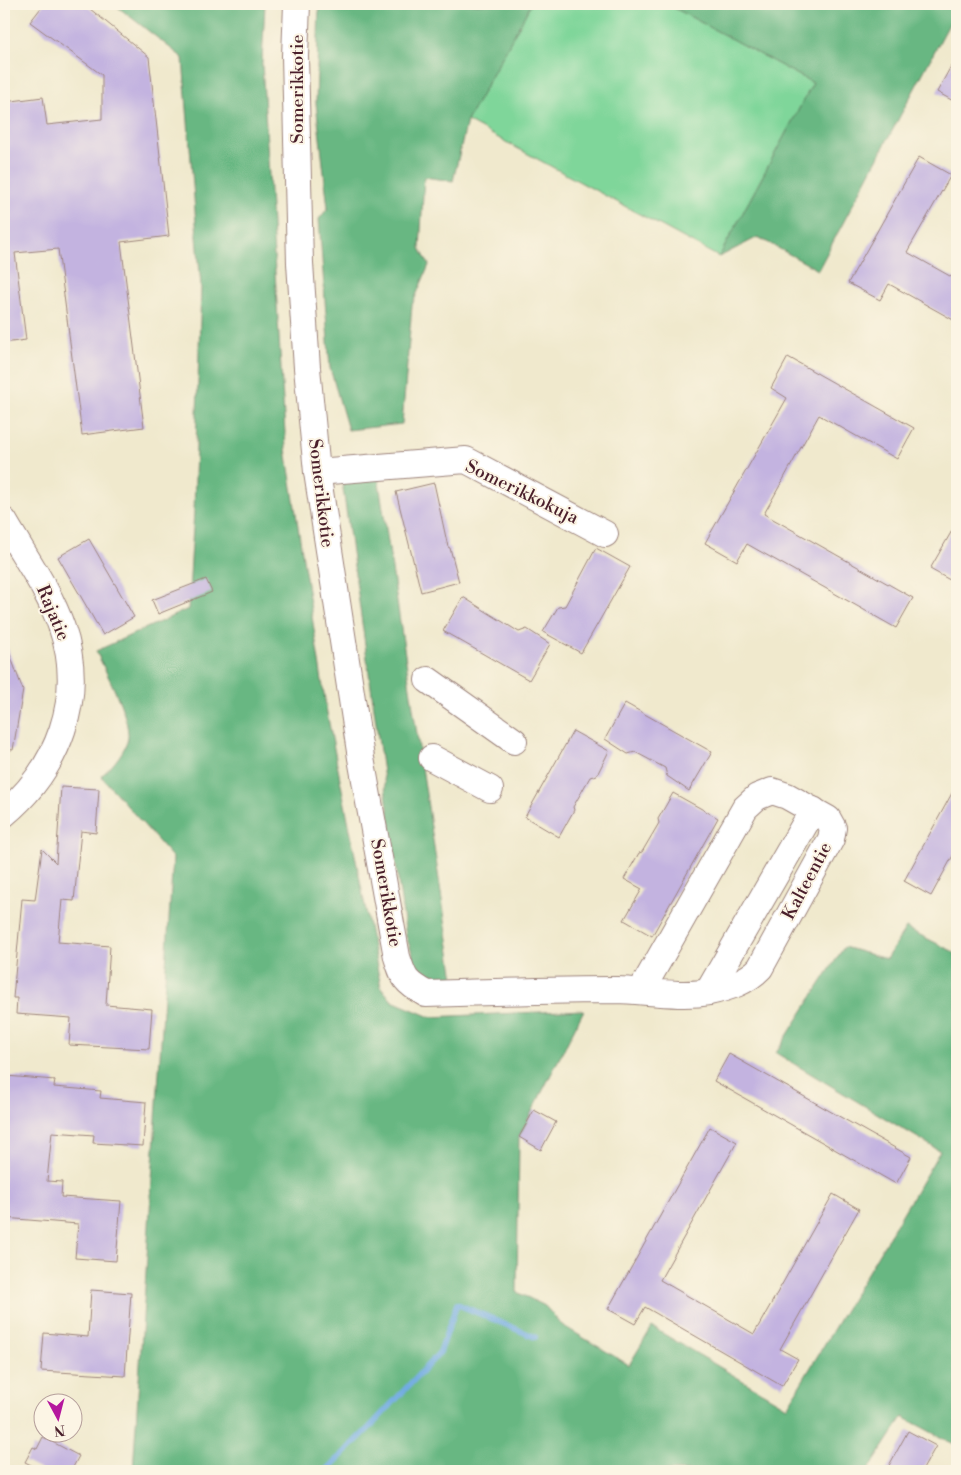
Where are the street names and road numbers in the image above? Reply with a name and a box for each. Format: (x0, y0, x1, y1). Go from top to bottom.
street label: Somerikkotie (286, 34, 309, 144)
street label: Somerikkotie (303, 437, 339, 549)
street label: Somerikkokuja (462, 455, 583, 530)
street label: Rajatie (31, 582, 75, 644)
street label: Somerikkotie (365, 837, 407, 949)
street label: Kalteentie (777, 838, 837, 924)

